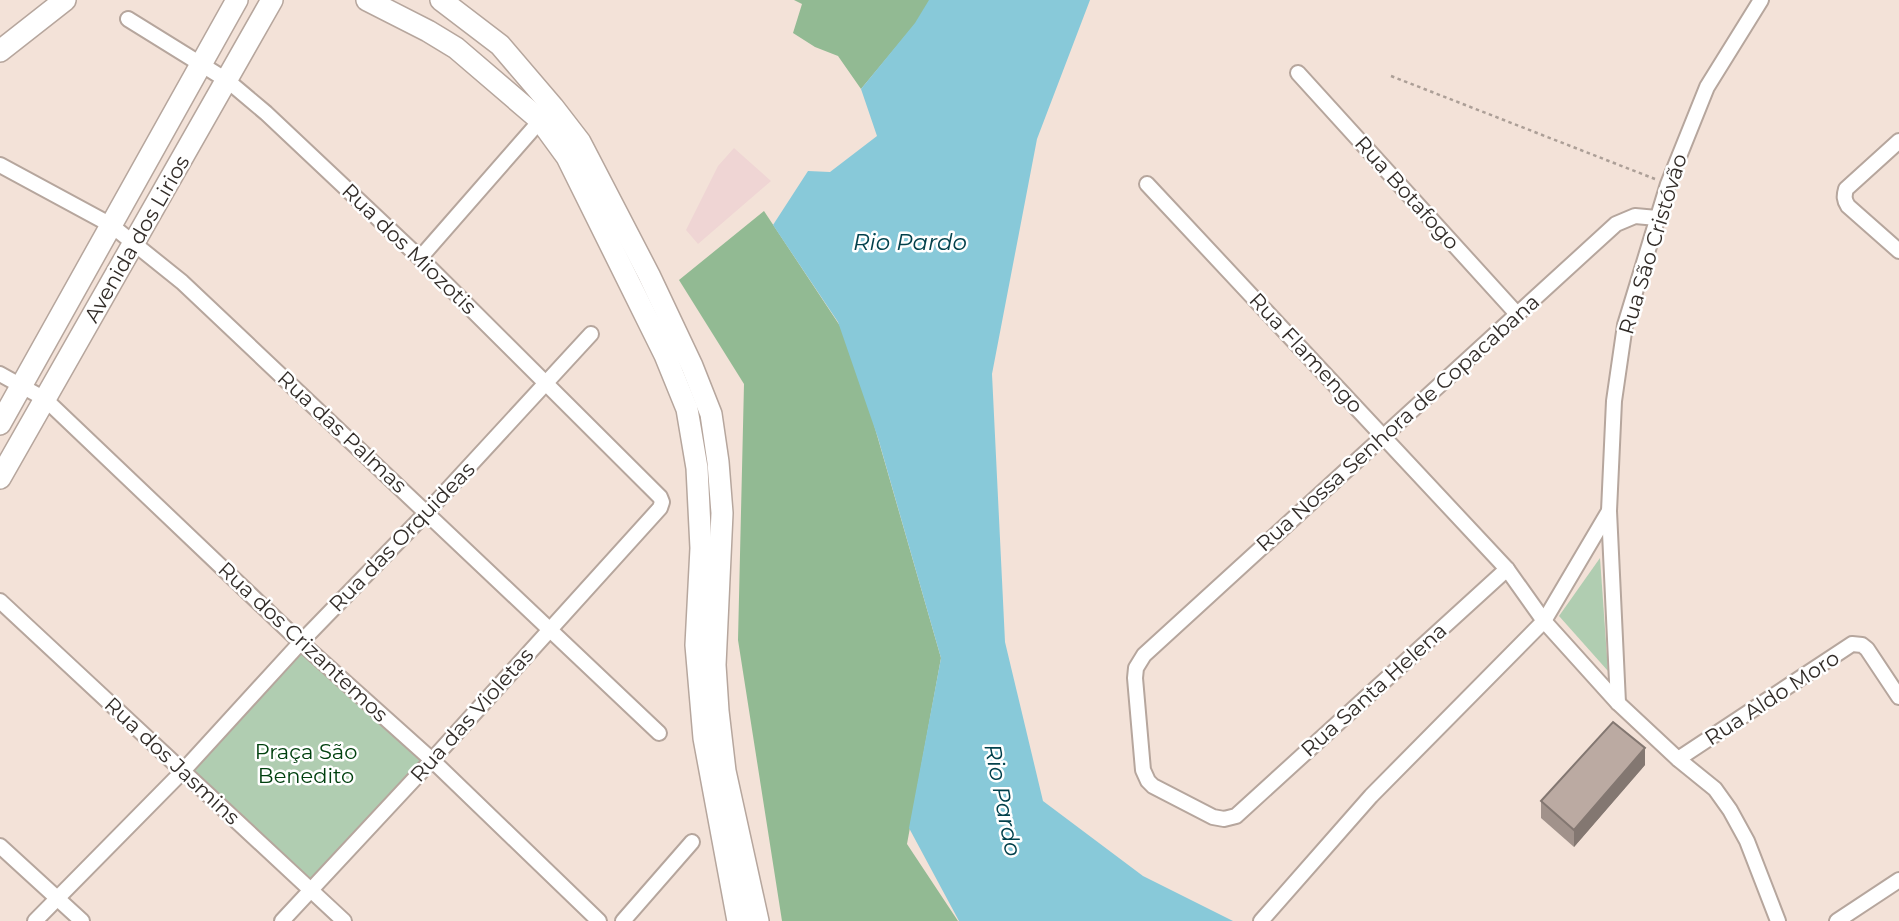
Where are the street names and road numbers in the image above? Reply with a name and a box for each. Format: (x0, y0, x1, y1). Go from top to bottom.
street label: Rua Botafogo (1350, 131, 1465, 255)
street label: Rua São Cristóvão (1613, 150, 1692, 337)
street label: Avenida dos Lirios (79, 151, 195, 327)
street label: Rua dos Miozotis (337, 178, 482, 319)
street label: Rua Flamengo (1244, 287, 1368, 418)
street label: Rua Nossa Senhora de Copacabana (1251, 289, 1544, 556)
street label: Rua das Palmas (273, 365, 412, 498)
street label: Rua das Orquideas (324, 457, 480, 617)
street label: Rua dos Crizantemos (213, 556, 393, 727)
street label: Rua Santa Helena (1296, 618, 1452, 762)
street label: Rua das Violetas (405, 642, 538, 787)
street label: Rua Aldo Moro (1700, 645, 1844, 750)
street label: Rua dos Jasmins (100, 692, 245, 830)

